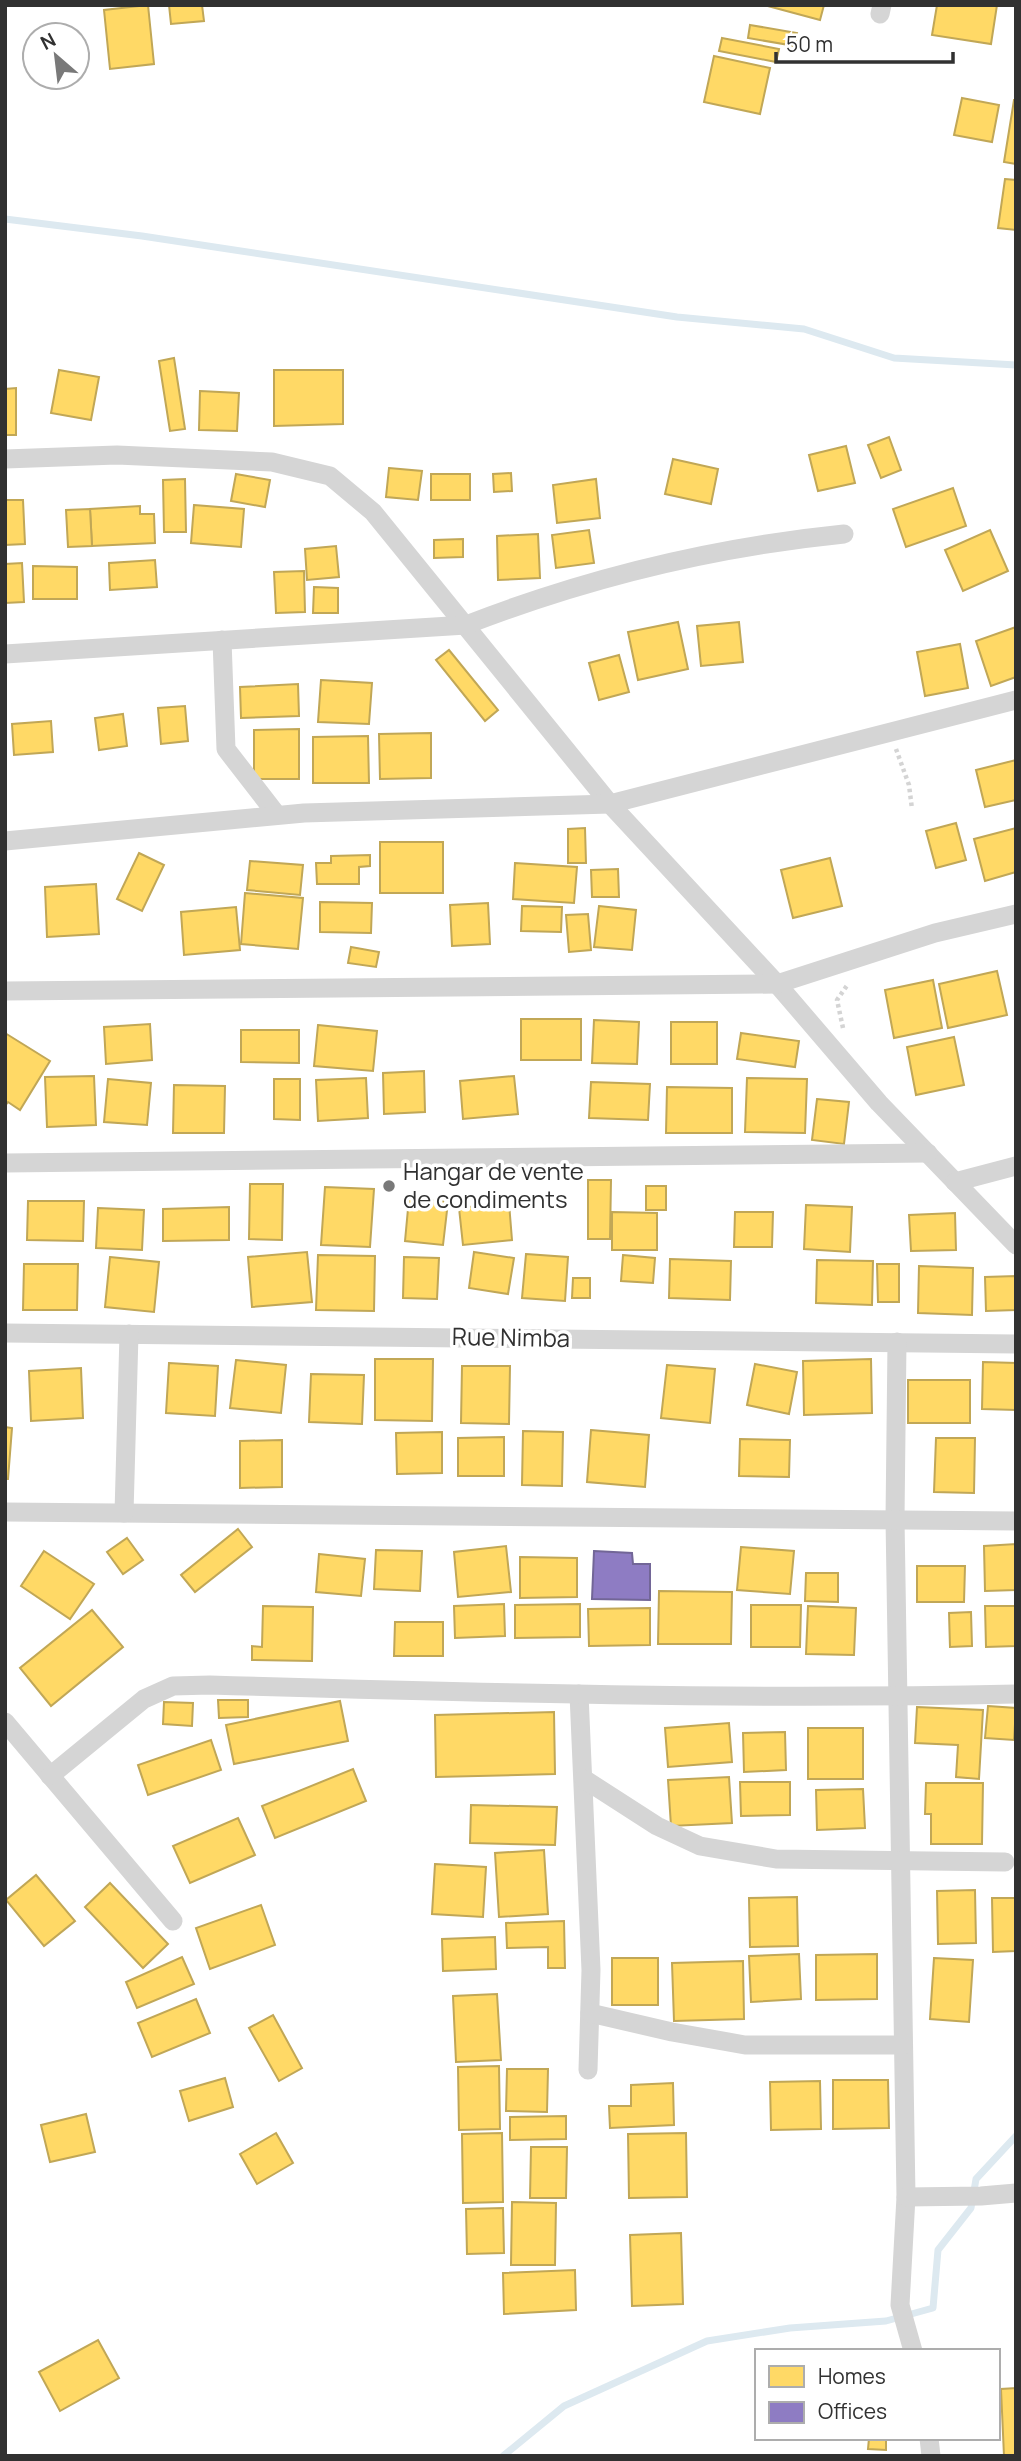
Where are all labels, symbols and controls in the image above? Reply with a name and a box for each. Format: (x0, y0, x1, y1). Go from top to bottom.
north arrow (21, 21, 91, 91)
scale bar (776, 21, 953, 65)
text: N (36, 26, 60, 56)
text: 50 m (786, 30, 833, 58)
place label: Hangar de vente de condiments (403, 1154, 584, 1215)
marker: Hangar de vente de condiments (381, 1178, 397, 1194)
street label: Rue Nimba (452, 1319, 570, 1354)
legend (755, 2349, 1000, 2440)
text: Homes (818, 2362, 886, 2390)
text: Offices (818, 2397, 887, 2425)

